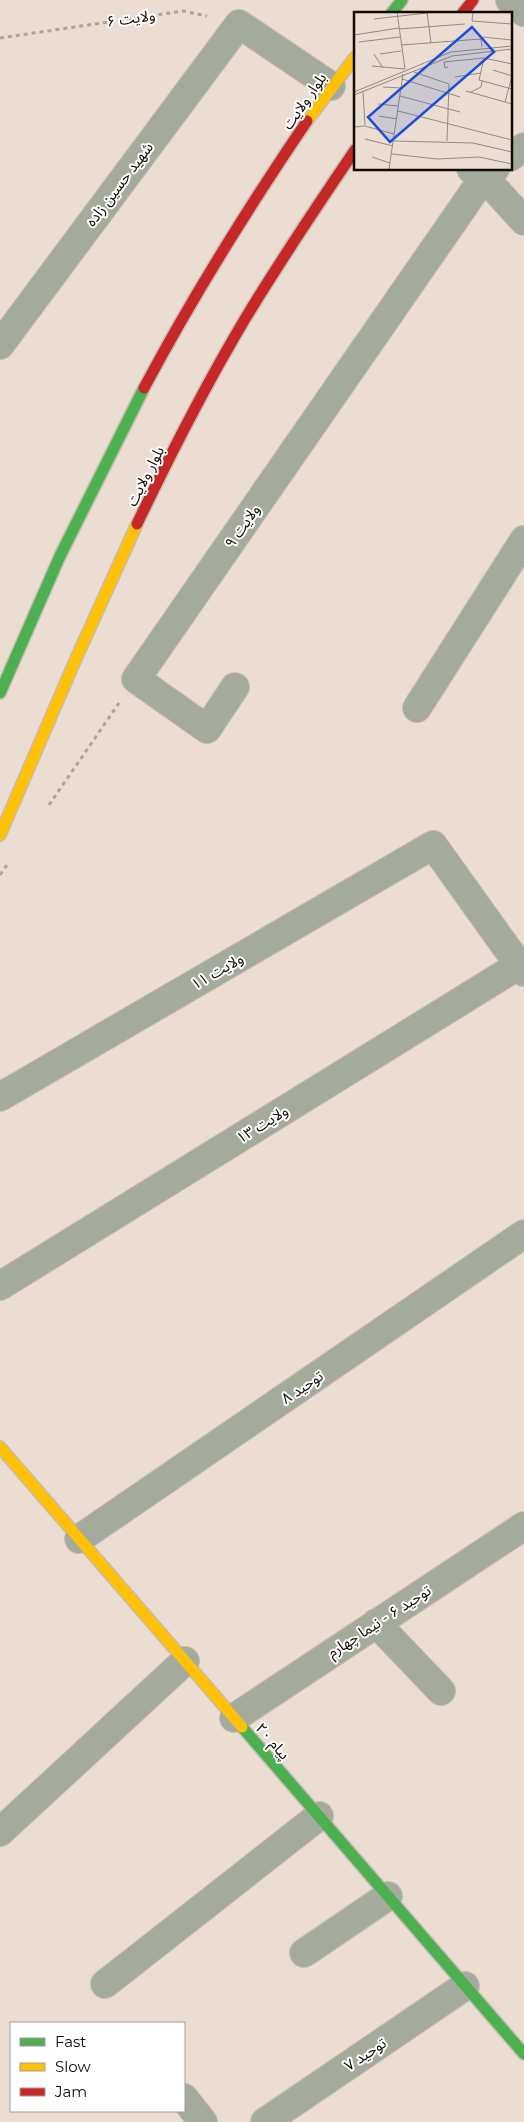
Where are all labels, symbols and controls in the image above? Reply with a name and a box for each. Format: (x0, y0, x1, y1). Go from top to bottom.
street label: ولایت ۶ (105, 5, 157, 31)
inset map (354, 12, 512, 170)
street label: بلوار ولایت (278, 69, 330, 133)
street label: شهید حسین زاده (81, 138, 157, 230)
street label: بلوار ولایت (122, 443, 168, 509)
street label: ولایت ۹ (220, 501, 264, 551)
street label: ولایت ۱۱ (187, 948, 247, 994)
street label: ولایت ۱۳ (233, 1101, 291, 1147)
street label: توحید ۸ (277, 1366, 327, 1408)
street label: توحید ۶ - نیما چهارم (324, 1580, 435, 1663)
street label: پیام ۲۰ (250, 1719, 294, 1765)
legend (10, 2022, 185, 2112)
text: Fast (55, 2032, 86, 2051)
street label: توحید ۷ (340, 2033, 390, 2075)
text: Slow (55, 2057, 91, 2076)
text: Jam (54, 2082, 87, 2101)

